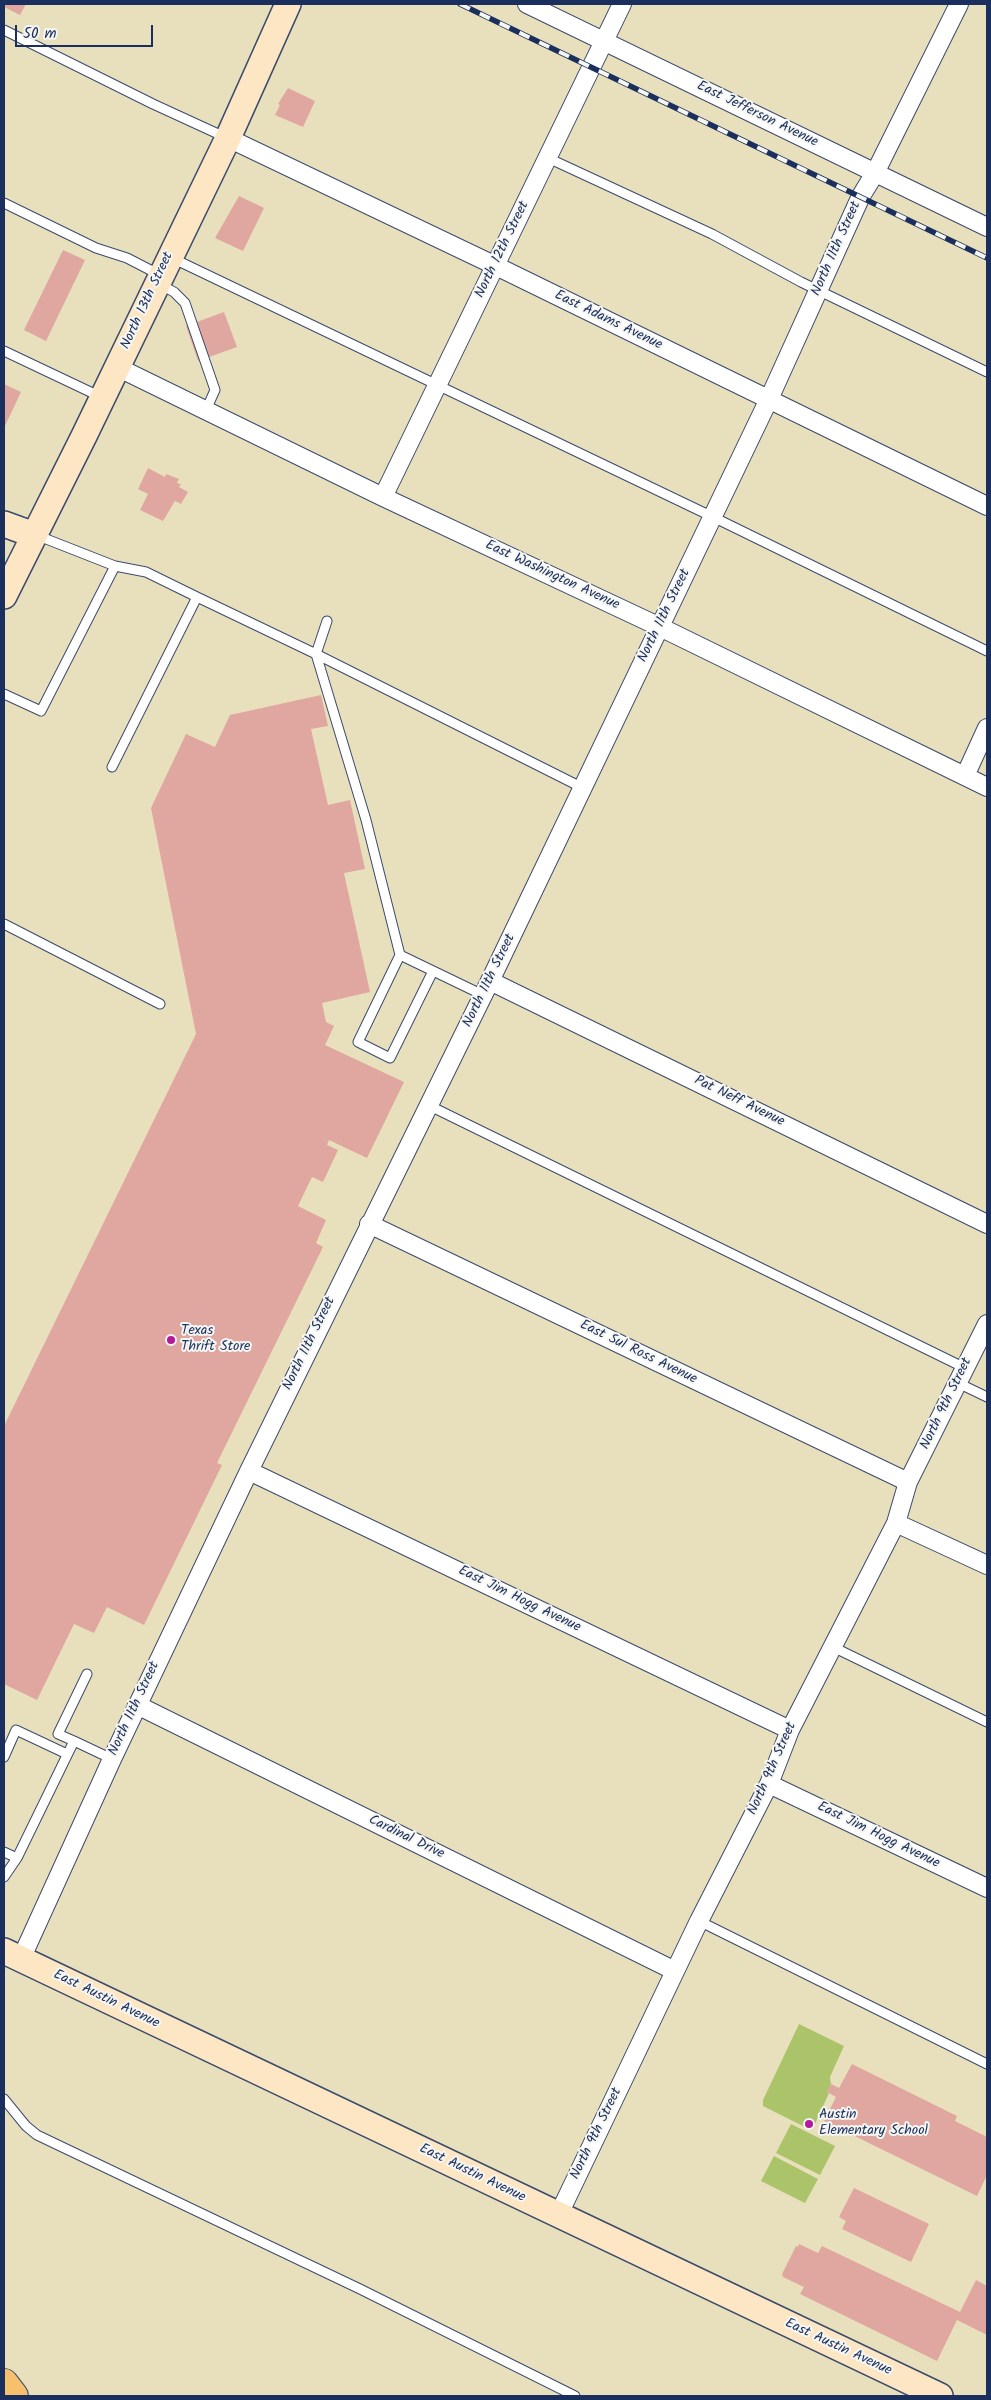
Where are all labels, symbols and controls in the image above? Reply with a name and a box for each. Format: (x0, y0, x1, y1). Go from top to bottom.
scale bar (18, 15, 155, 47)
text: 50 m (23, 22, 57, 46)
street label: East Jefferson Avenue (694, 78, 820, 152)
street label: North 12th Street (472, 199, 534, 301)
street label: North 11th Street (809, 199, 865, 299)
street label: North 13th Street (118, 250, 178, 352)
street label: East Adams Avenue (551, 288, 665, 354)
street label: East Washington Avenue (482, 537, 622, 615)
street label: North 11th Street (635, 567, 695, 665)
street label: North 11th Street (460, 932, 520, 1030)
street label: Pat Neff Avenue (691, 1073, 787, 1131)
street label: North 11th Street (280, 1295, 340, 1393)
street label: East Sul Ross Avenue (577, 1317, 699, 1389)
place label: Texas Thrift Store (181, 1324, 250, 1356)
marker: Texas Thrift Store (165, 1334, 177, 1346)
street label: North 9th Street (918, 1355, 976, 1453)
street label: East Jim Hogg Avenue (455, 1563, 583, 1637)
street label: North 11th Street (106, 1659, 164, 1759)
street label: North 9th Street (745, 1720, 801, 1818)
street label: East Jim Hogg Avenue (814, 1799, 942, 1873)
street label: Cardinal Drive (365, 1812, 447, 1864)
street label: East Austin Avenue (50, 1967, 162, 2033)
street label: North 9th Street (568, 2085, 626, 2183)
place label: Austin Elementary School (819, 2108, 928, 2140)
marker: Austin Elementary School (803, 2118, 815, 2130)
street label: East Austin Avenue (416, 2141, 528, 2207)
street label: East Austin Avenue (782, 2316, 894, 2380)

